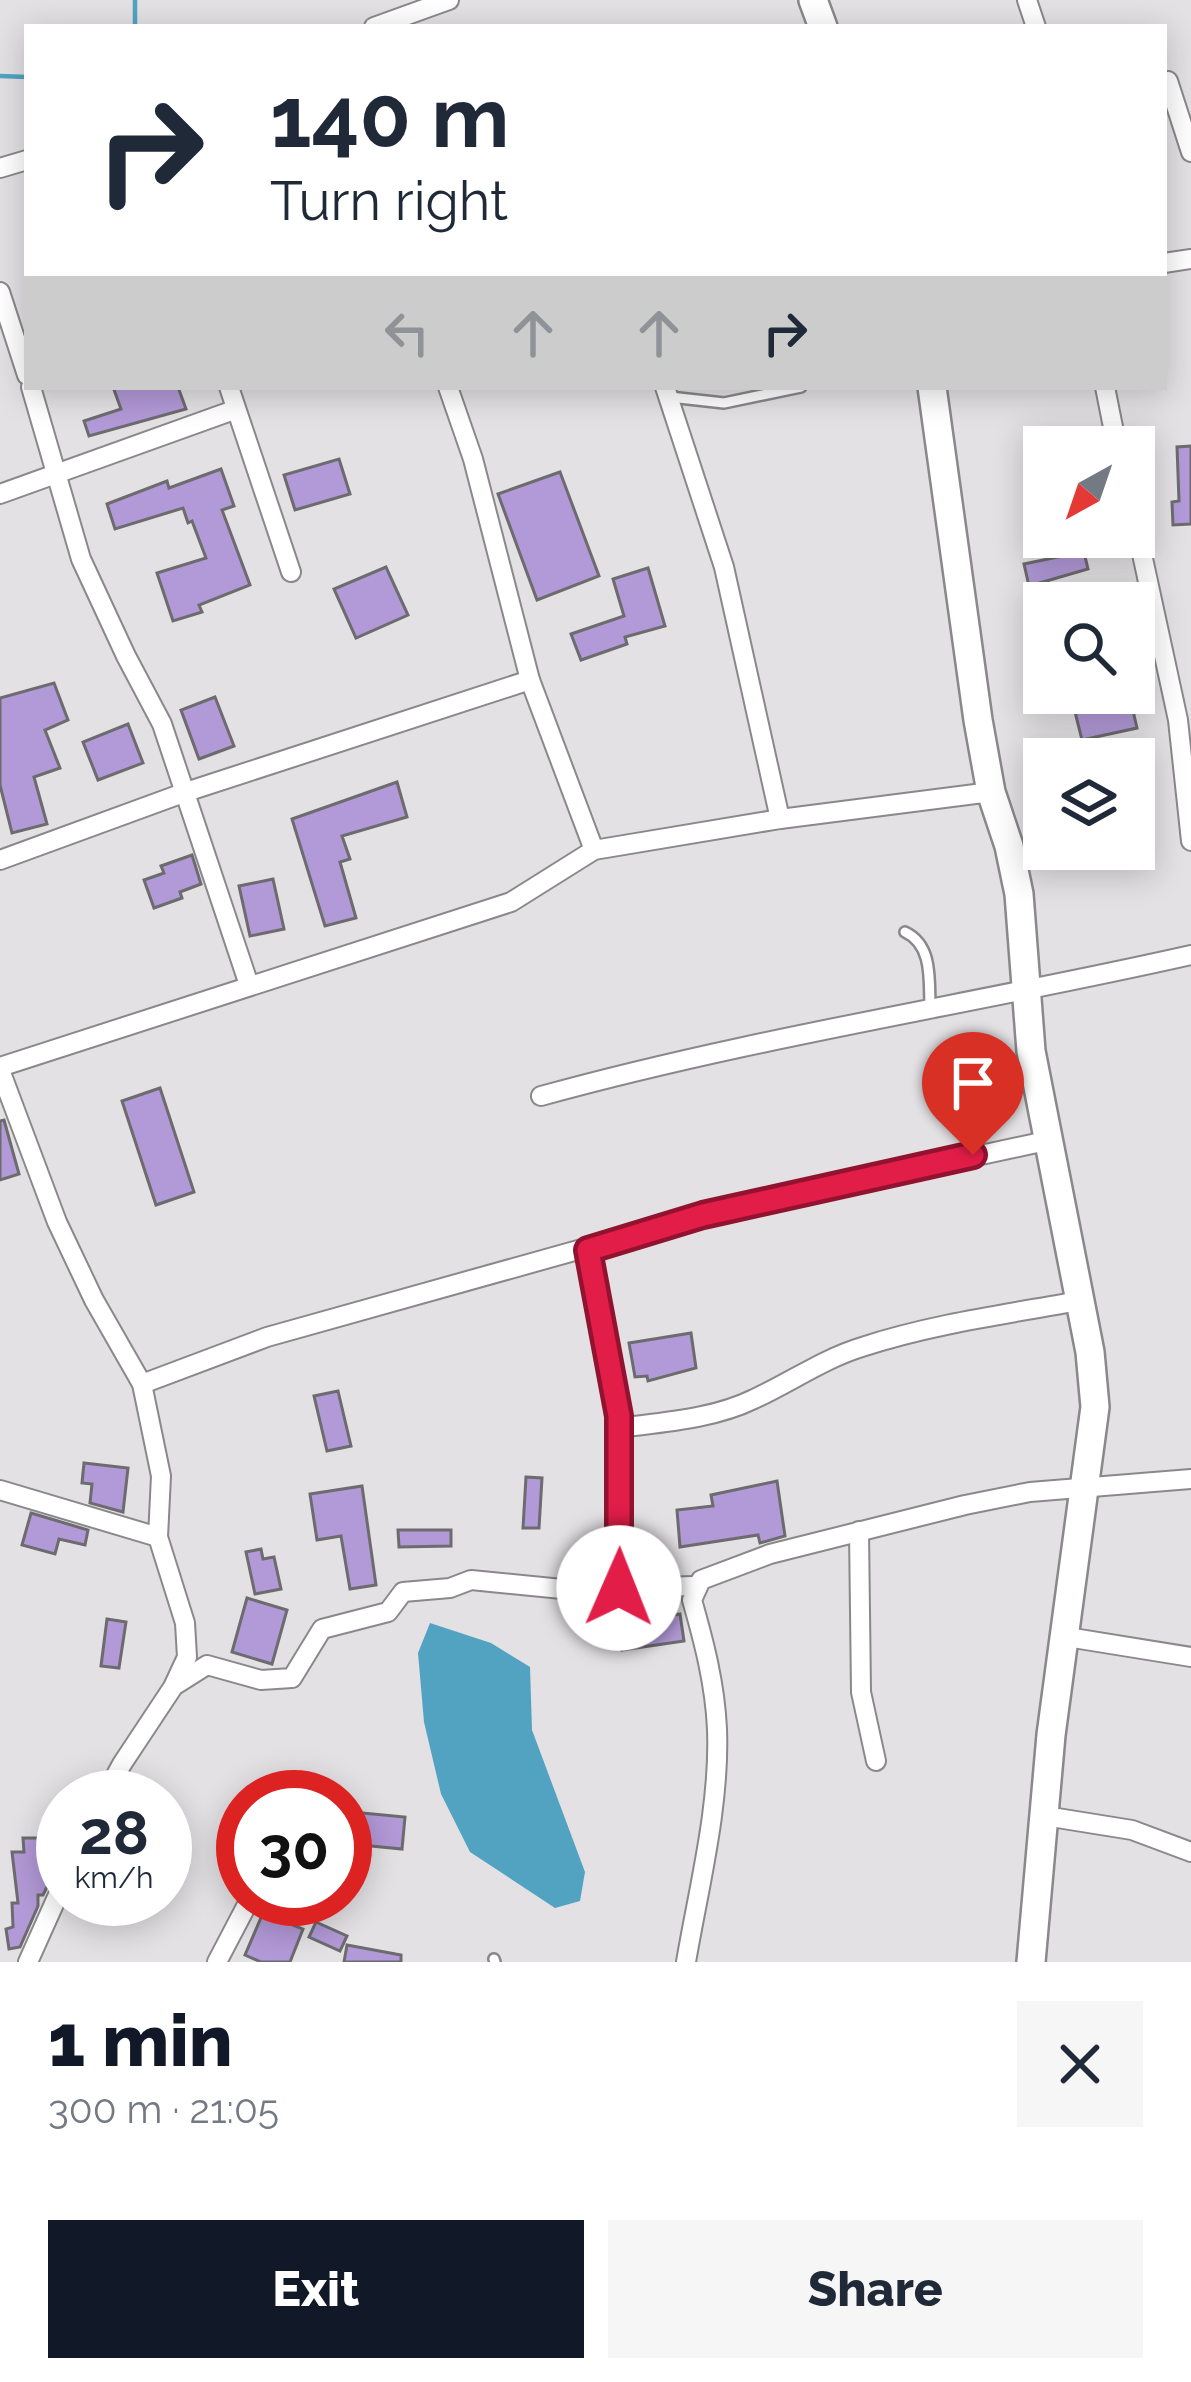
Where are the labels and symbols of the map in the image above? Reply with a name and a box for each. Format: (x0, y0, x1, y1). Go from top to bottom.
north arrow (1023, 426, 1155, 558)
pin (922, 1032, 1024, 1155)
position arrow (556, 1525, 682, 1651)
speed limit sign: 30 (216, 1770, 372, 1926)

